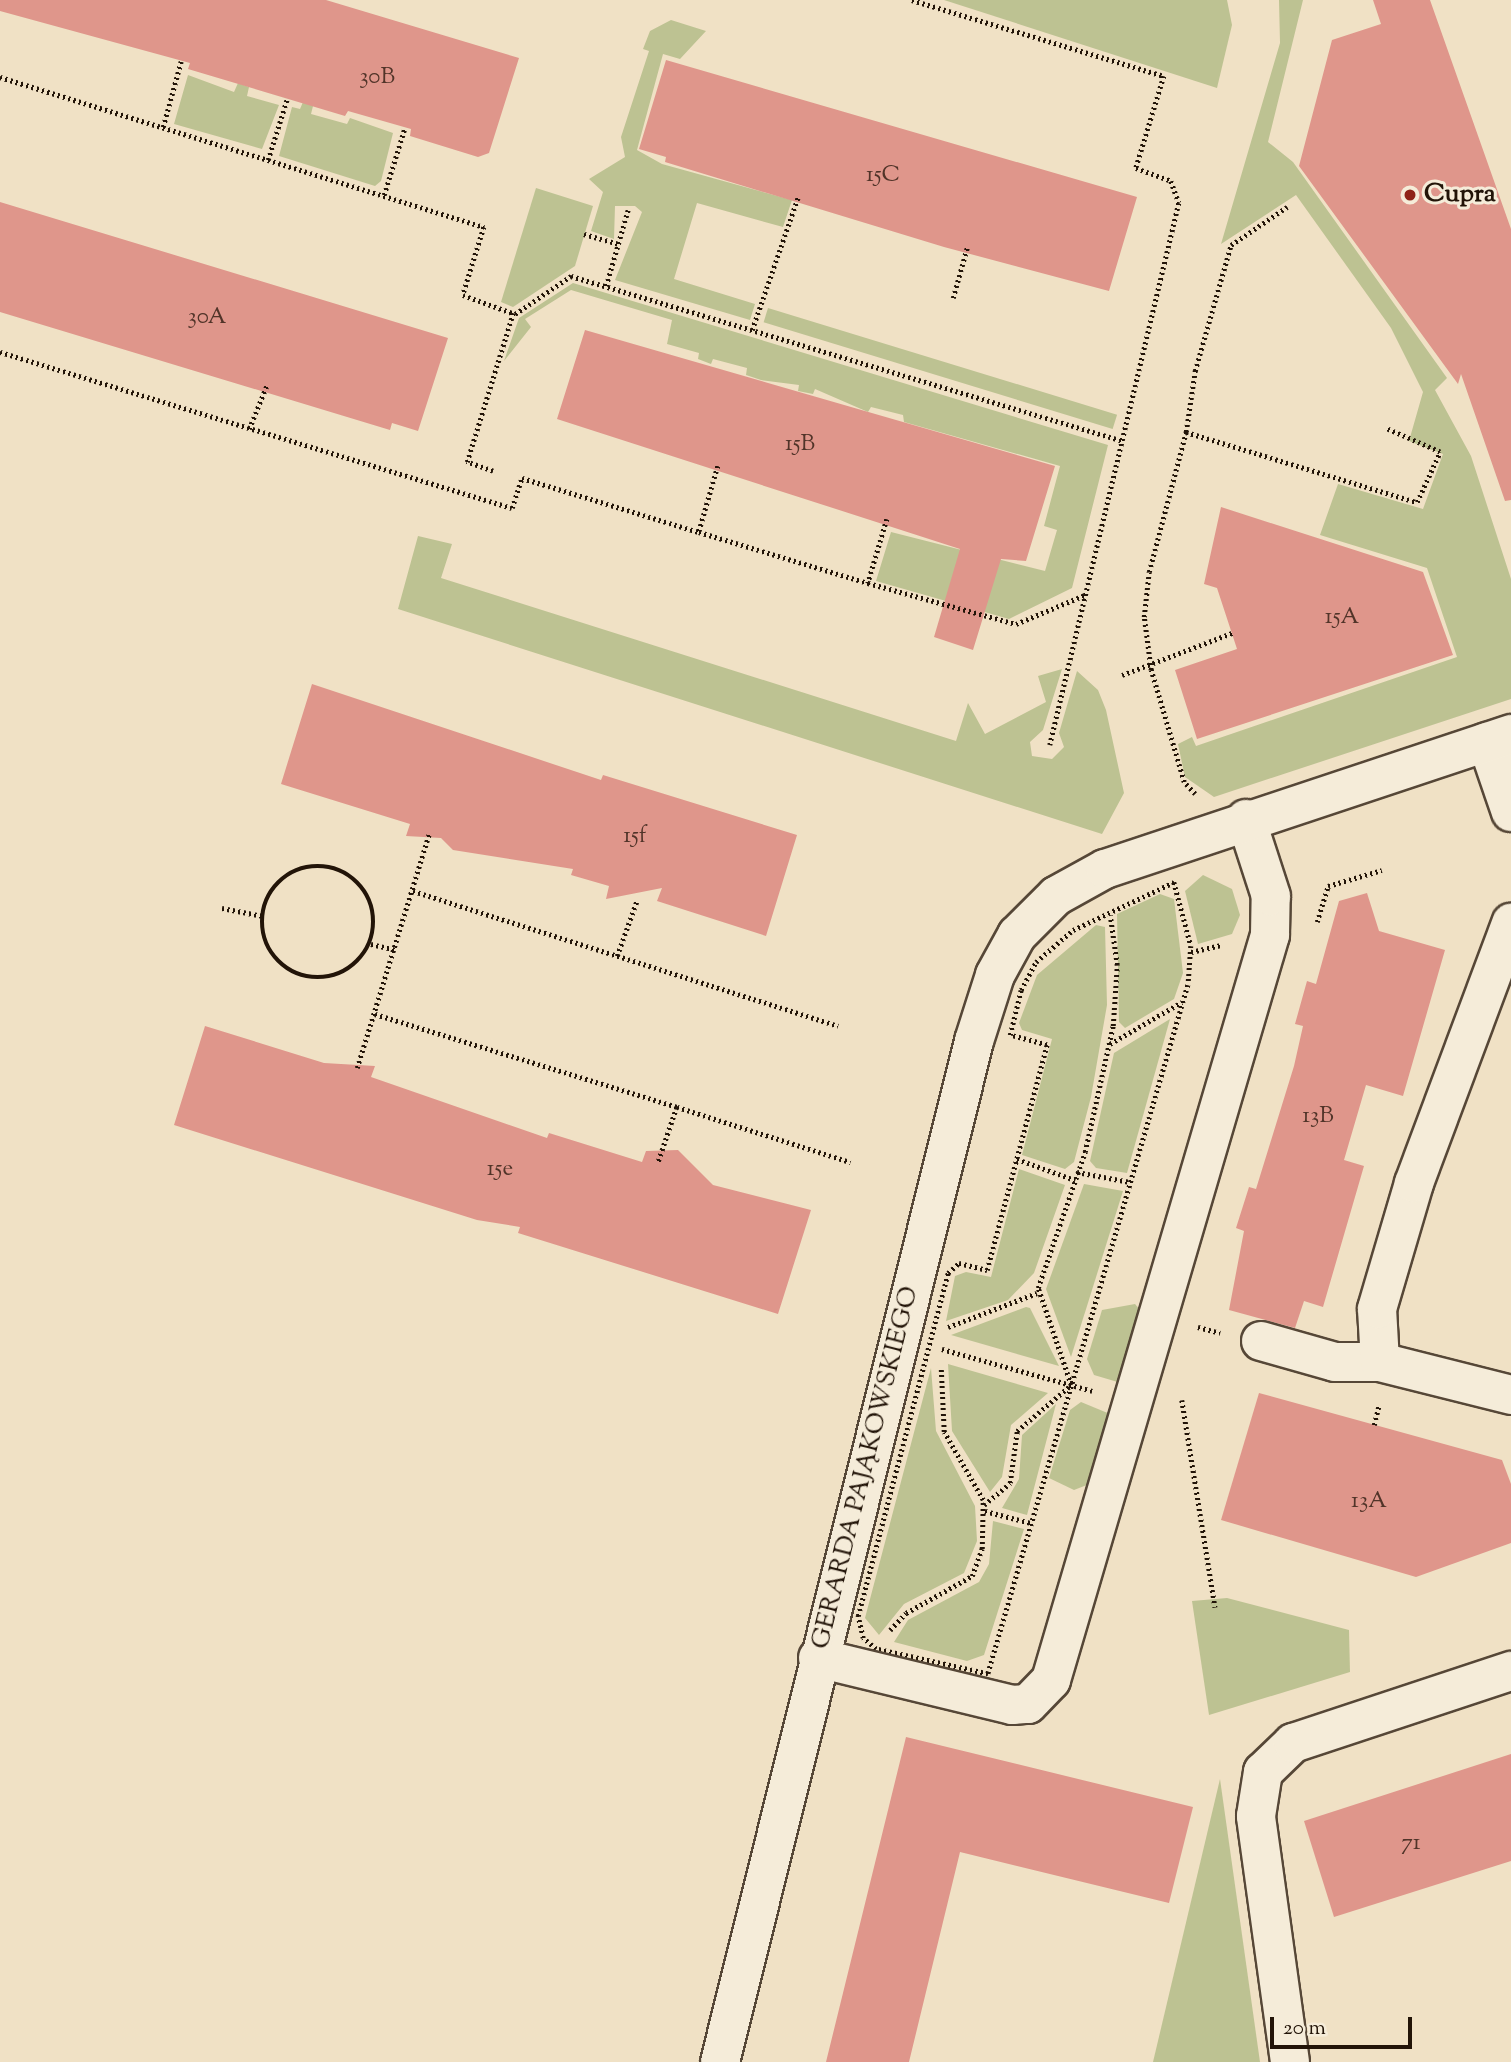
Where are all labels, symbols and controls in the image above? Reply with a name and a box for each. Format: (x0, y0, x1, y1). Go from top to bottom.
house number: 30B (359, 64, 395, 92)
house number: 15C (866, 162, 900, 190)
place label: Cupra (1424, 179, 1496, 211)
marker: Cupra (1402, 187, 1418, 203)
house number: 30A (188, 304, 226, 332)
house number: 15B (785, 431, 815, 459)
house number: 15A (1325, 604, 1359, 632)
house number: 15f (623, 823, 647, 851)
house number: 13B (1302, 1103, 1334, 1131)
house number: 15e (487, 1156, 513, 1184)
street label: GERARDA PAJĄKOWSKIEGO (806, 1283, 926, 1653)
house number: 13A (1351, 1488, 1387, 1516)
house number: 71 (1401, 1830, 1421, 1858)
scale bar (1273, 2002, 1415, 2046)
text: 20 m (1283, 2014, 1326, 2044)

